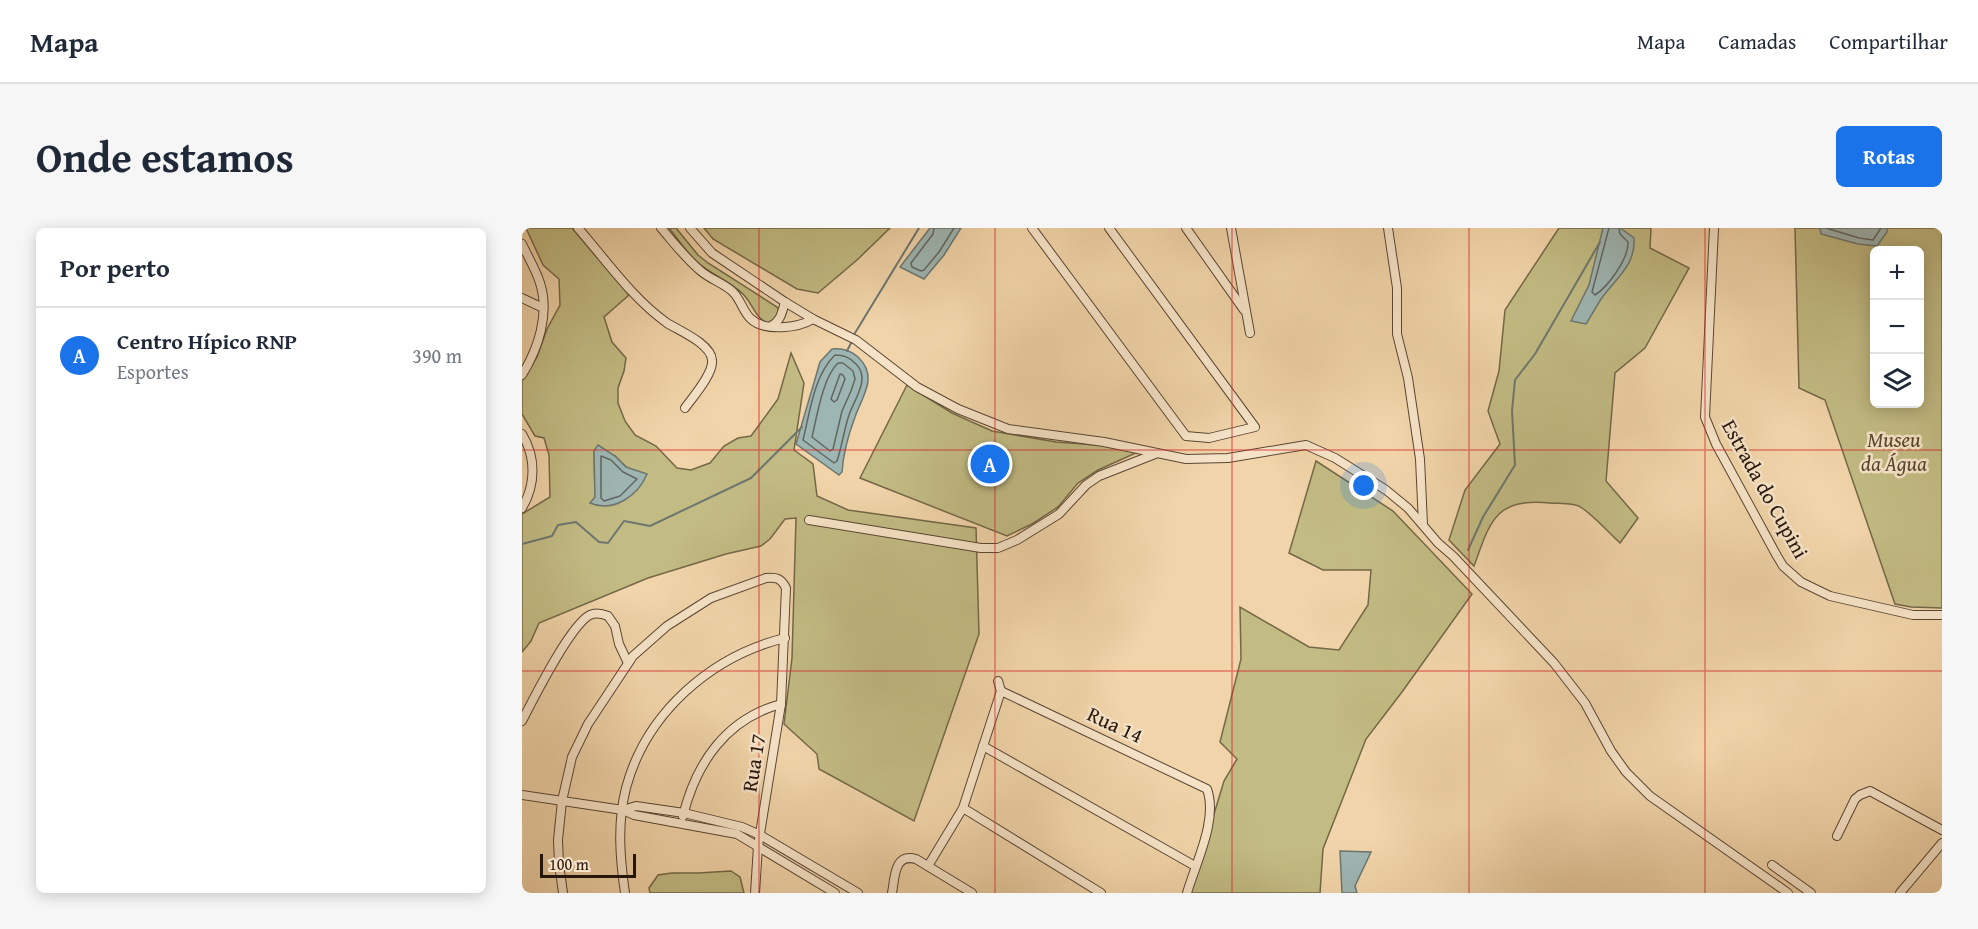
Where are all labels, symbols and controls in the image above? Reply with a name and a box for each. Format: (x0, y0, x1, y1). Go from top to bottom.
text: Mapa (30, 21, 99, 62)
text: Mapa (1637, 26, 1685, 57)
text: Camadas (1718, 26, 1796, 57)
text: Compartilhar (1829, 26, 1948, 57)
text: Onde estamos (36, 126, 294, 187)
button: Rotas (1836, 126, 1942, 187)
map controls (1870, 246, 1924, 408)
button: + (1870, 246, 1924, 300)
text: Por perto (60, 248, 170, 287)
button: − (1870, 300, 1924, 354)
text: Centro Hípico RNP (117, 325, 297, 357)
text: A (73, 341, 86, 370)
text: 390 m (412, 341, 462, 370)
button: layers (1870, 354, 1924, 408)
text: Esportes (117, 357, 189, 386)
street label: Estrada do Cupini (1714, 414, 1817, 564)
park label: Museu da Água (1861, 424, 1927, 479)
pin: A (970, 442, 1010, 486)
your location (1349, 471, 1378, 500)
street label: Rua 14 (1082, 698, 1148, 751)
street label: Rua 17 (734, 732, 773, 794)
scale bar (540, 851, 636, 878)
text: 100 m (549, 852, 589, 876)

